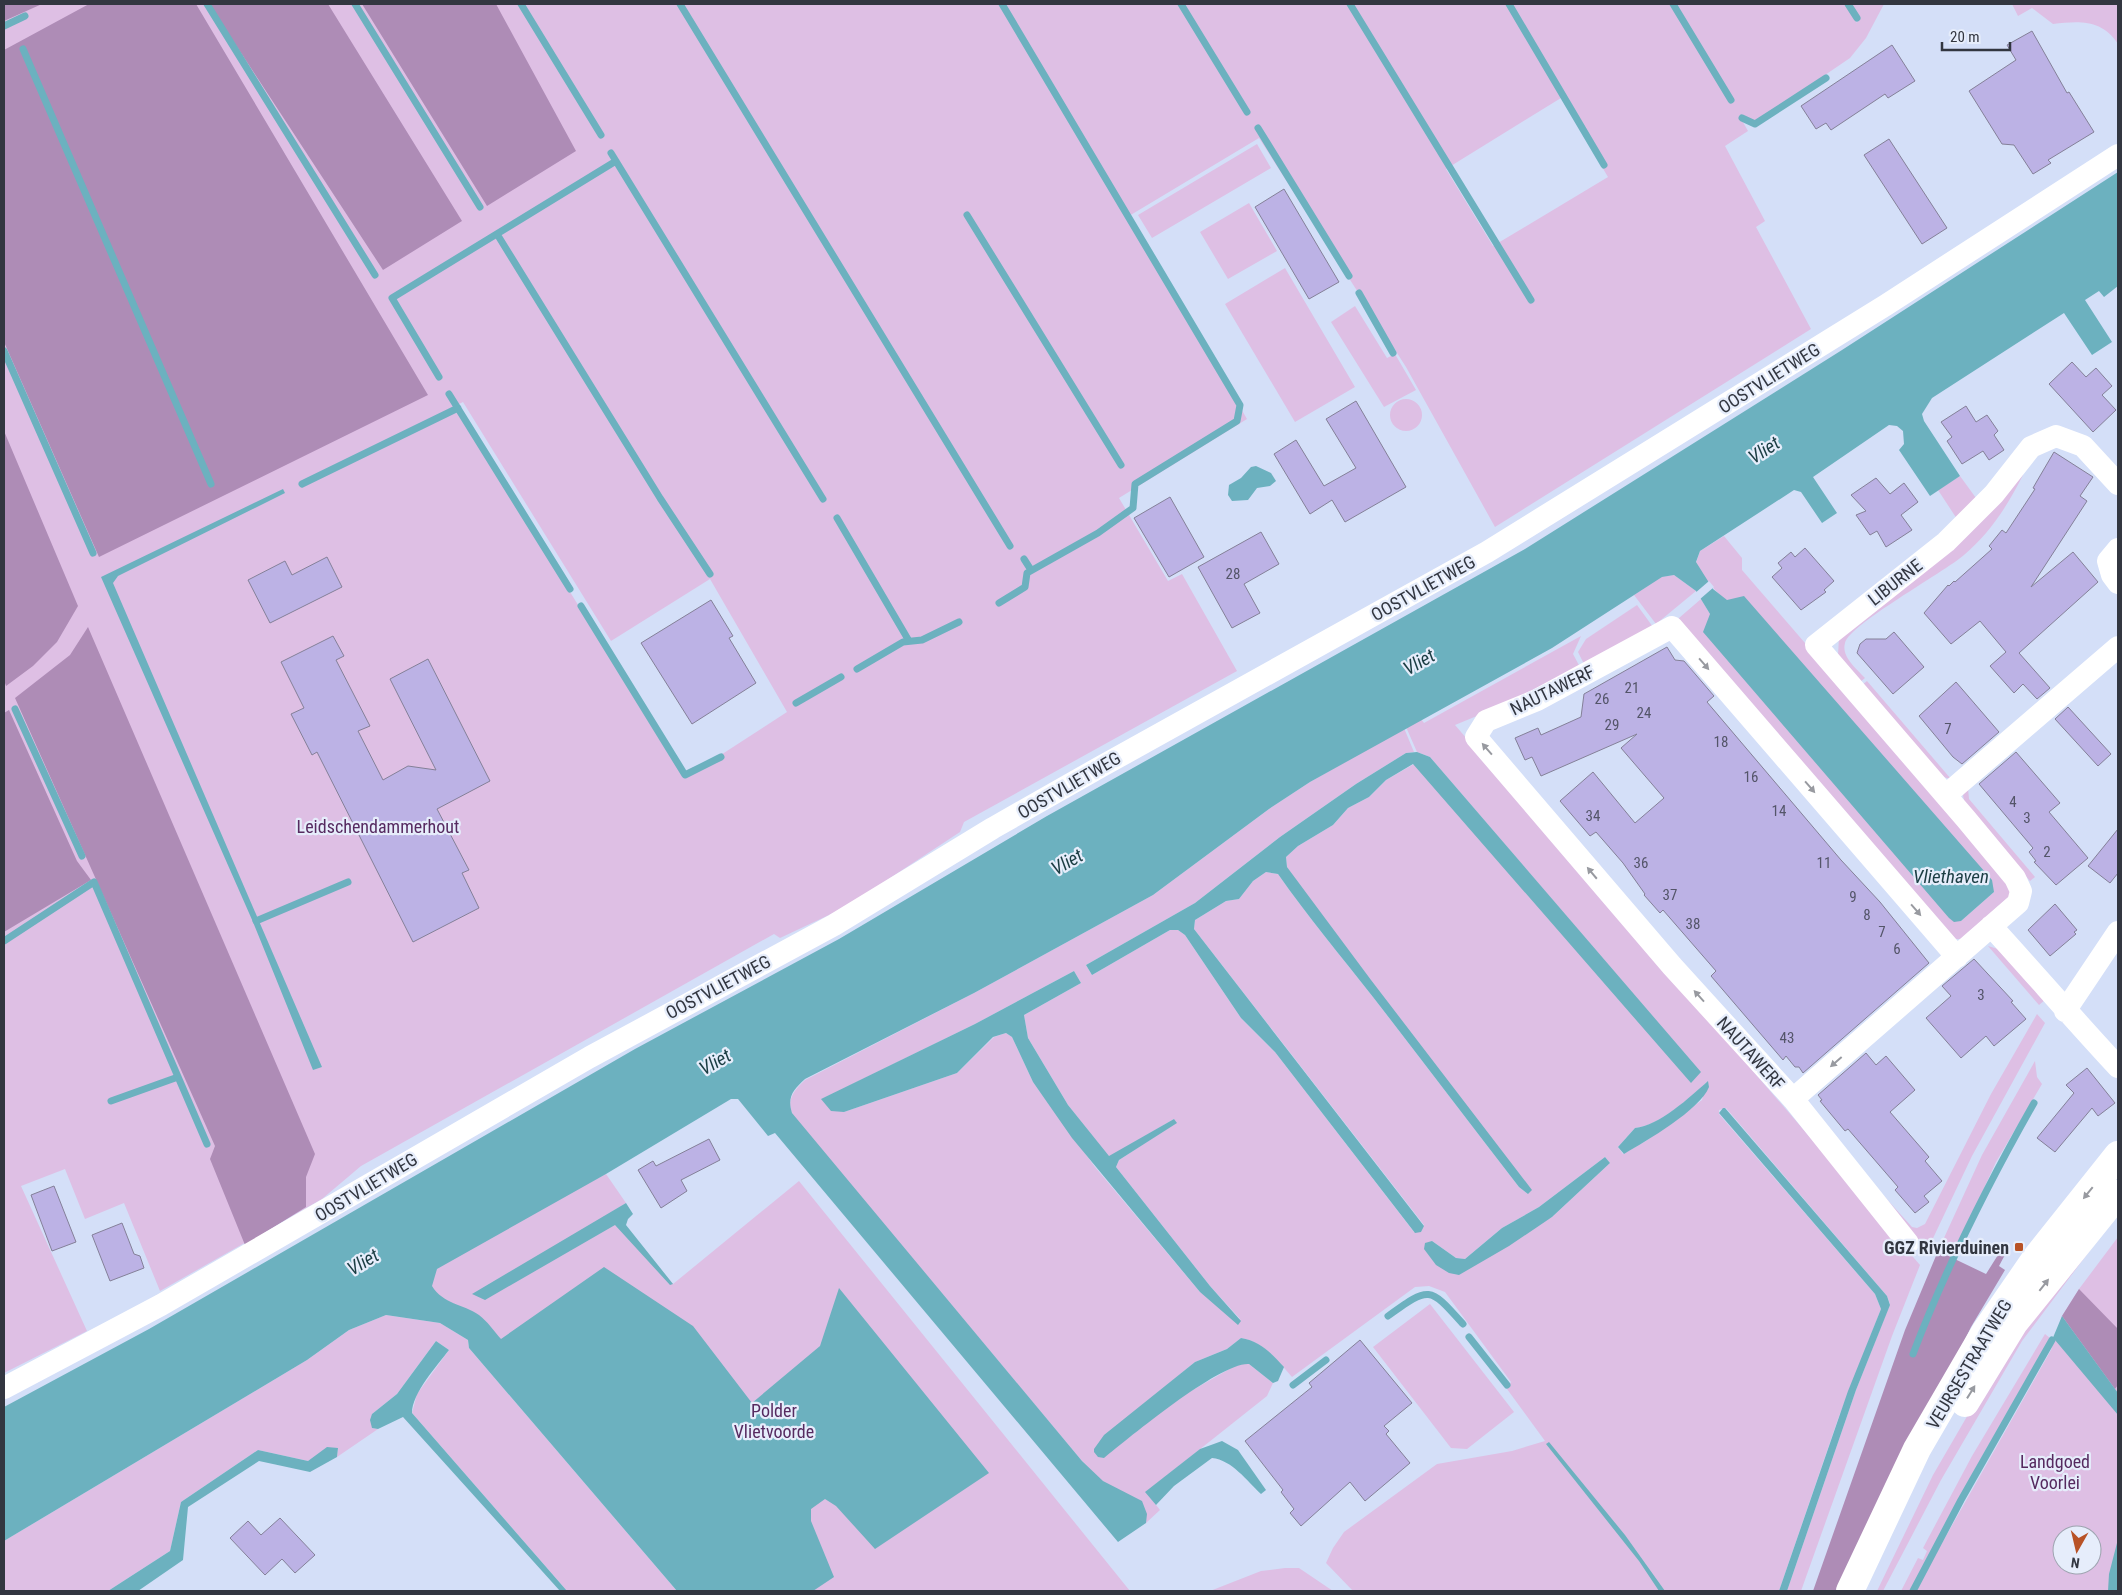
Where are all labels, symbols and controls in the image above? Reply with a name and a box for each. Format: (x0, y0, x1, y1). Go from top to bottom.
scale bar (1942, 20, 2010, 52)
text: 20 m (1950, 28, 1980, 46)
street label: OOSTVLIETWEG (1714, 338, 1824, 418)
water label: Vliet (1744, 431, 1785, 469)
street label: OOSTVLIETWEG (1367, 551, 1479, 625)
street label: LIBURNE (1864, 554, 1926, 610)
house number: 28 (1226, 565, 1240, 583)
water label: Vliet (1399, 644, 1439, 680)
one-way arrow (1698, 657, 1710, 669)
street label: NAUTAWERF (1507, 660, 1598, 719)
house number: 21 (1625, 679, 1639, 697)
house number: 26 (1595, 690, 1609, 708)
house number: 24 (1637, 704, 1651, 722)
house number: 29 (1605, 716, 1619, 734)
house number: 7 (1944, 720, 1952, 738)
house number: 18 (1714, 733, 1728, 751)
one-way arrow (1481, 743, 1492, 756)
street label: OOSTVLIETWEG (1014, 747, 1124, 823)
house number: 16 (1744, 768, 1758, 786)
one-way arrow (1804, 780, 1816, 792)
house number: 4 (2009, 793, 2017, 811)
house number: 14 (1772, 802, 1786, 820)
house number: 34 (1586, 807, 1600, 825)
house number: 3 (2023, 809, 2031, 827)
park label: Leidschendammerhout (297, 816, 459, 837)
house number: 2 (2043, 843, 2051, 861)
water label: Vliet (1047, 844, 1087, 880)
house number: 36 (1634, 854, 1648, 872)
house number: 11 (1817, 854, 1831, 872)
water label: Vliethaven (1913, 865, 1989, 888)
one-way arrow (1587, 867, 1598, 880)
house number: 37 (1663, 886, 1677, 904)
house number: 9 (1849, 888, 1857, 906)
one-way arrow (1911, 903, 1922, 916)
house number: 8 (1863, 906, 1871, 924)
house number: 38 (1686, 915, 1700, 933)
house number: 7 (1878, 923, 1886, 941)
house number: 6 (1893, 940, 1901, 958)
street label: OOSTVLIETWEG (662, 951, 774, 1023)
house number: 3 (1977, 986, 1985, 1004)
one-way arrow (1693, 990, 1705, 1002)
street label: NAUTAWERF (1713, 1012, 1789, 1094)
house number: 43 (1780, 1029, 1794, 1047)
water label: Vliet (695, 1044, 735, 1080)
one-way arrow (1830, 1056, 1843, 1067)
street label: OOSTVLIETWEG (311, 1148, 421, 1226)
one-way arrow (2082, 1186, 2093, 1199)
place label: GGZ Rivierduinen (1884, 1237, 2009, 1258)
marker: GGZ Rivierduinen (2013, 1241, 2025, 1253)
water label: Vliet (343, 1243, 383, 1280)
one-way arrow (2039, 1278, 2049, 1292)
street label: VEURSESTRAATWEG (1922, 1295, 2016, 1433)
one-way arrow (1967, 1386, 1976, 1399)
park label: Polder Vlietvoorde (734, 1400, 814, 1442)
park label: Landgoed Voorlei (2020, 1451, 2090, 1493)
north arrow (2052, 1525, 2102, 1575)
text: N (2070, 1554, 2081, 1571)

